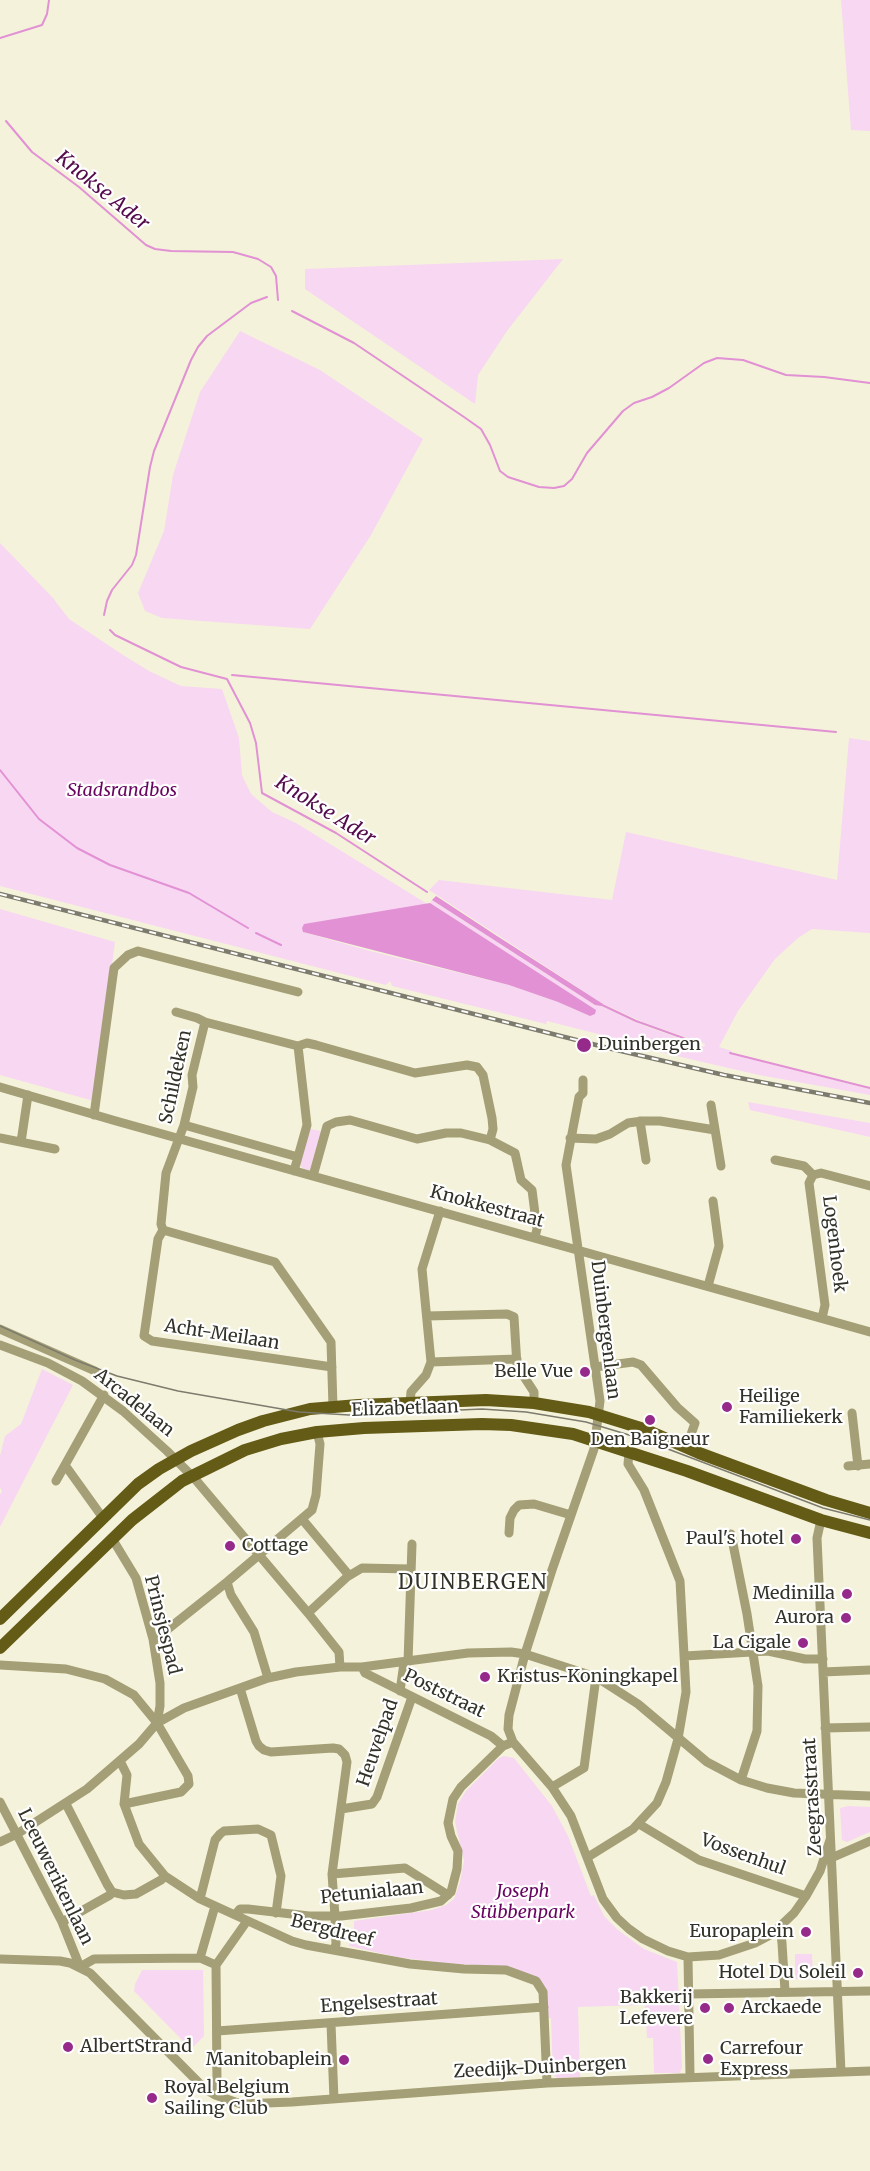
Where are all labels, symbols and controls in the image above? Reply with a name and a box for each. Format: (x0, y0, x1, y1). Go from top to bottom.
water label: Knokse Ader (50, 146, 154, 236)
water label: Knokse Ader (271, 771, 379, 851)
park label: Stadsrandbos (67, 780, 177, 802)
street label: Schildeken (155, 1028, 197, 1126)
place label: Duinbergen (598, 1034, 701, 1056)
marker: Duinbergen (575, 1036, 593, 1054)
street label: Knokkestraat (428, 1181, 546, 1233)
street label: Logenhoek (817, 1194, 851, 1294)
street label: Duinbergenlaan (586, 1259, 624, 1401)
street label: Acht-Meilaan (163, 1315, 281, 1355)
place label: Belle Vue (494, 1361, 573, 1383)
street label: Arcadelaan (90, 1364, 178, 1442)
marker: Belle Vue (578, 1365, 592, 1379)
place label: Heilige Familiekerk (739, 1386, 843, 1428)
street label: Elizabetlaan (351, 1396, 459, 1422)
marker: Heilige Familiekerk (720, 1400, 734, 1414)
marker: Den Baigneur (643, 1413, 657, 1427)
place label: Den Baigneur (590, 1429, 710, 1451)
place label: Paul's hotel (686, 1528, 784, 1550)
marker: Paul's hotel (789, 1532, 803, 1546)
place label: Cottage (242, 1535, 308, 1557)
marker: Cottage (223, 1539, 237, 1553)
district label: DUINBERGEN (398, 1571, 548, 1595)
street label: Prinsjespad (139, 1573, 185, 1677)
place label: Medinilla (752, 1583, 835, 1605)
marker: Medinilla (840, 1587, 854, 1601)
place label: Aurora (775, 1607, 834, 1629)
marker: Aurora (839, 1611, 853, 1625)
place label: La Cigale (713, 1632, 791, 1654)
marker: La Cigale (796, 1636, 810, 1650)
street label: Poststraat (400, 1665, 488, 1723)
place label: Kristus-Koningkapel (497, 1666, 678, 1688)
marker: Kristus-Koningkapel (478, 1670, 492, 1684)
street label: Heuvelpad (353, 1696, 403, 1790)
street label: Zeegrasstraat (799, 1737, 827, 1857)
street label: Leeuwerikenlaan (13, 1805, 97, 1949)
street label: Vossenhul (698, 1830, 788, 1880)
street label: Petunialaan (319, 1877, 425, 1909)
park label: Joseph Stübbenpark (471, 1881, 575, 1924)
street label: Bergdreef (288, 1910, 376, 1952)
place label: Europaplein (689, 1921, 794, 1943)
marker: Europaplein (799, 1925, 813, 1939)
place label: Hotel Du Soleil (718, 1962, 846, 1984)
marker: Hotel Du Soleil (851, 1966, 865, 1980)
place label: Bakkerij Lefevere (620, 1987, 693, 2030)
street label: Engelsestraat (320, 1988, 438, 2018)
place label: Arckaede (741, 1997, 821, 2019)
marker: Bakkerij Lefevere (698, 2001, 712, 2015)
marker: Arckaede (722, 2001, 736, 2015)
place label: AlbertStrand (80, 2036, 192, 2058)
place label: Carrefour Express (720, 2038, 803, 2080)
marker: AlbertStrand (61, 2040, 75, 2054)
place label: Manitobaplein (206, 2049, 332, 2071)
marker: Carrefour Express (701, 2052, 715, 2066)
marker: Manitobaplein (337, 2053, 351, 2067)
street label: Zeedijk-Duinbergen (453, 2053, 627, 2083)
place label: Royal Belgium Sailing Club (164, 2077, 290, 2120)
marker: Royal Belgium Sailing Club (145, 2091, 159, 2105)

